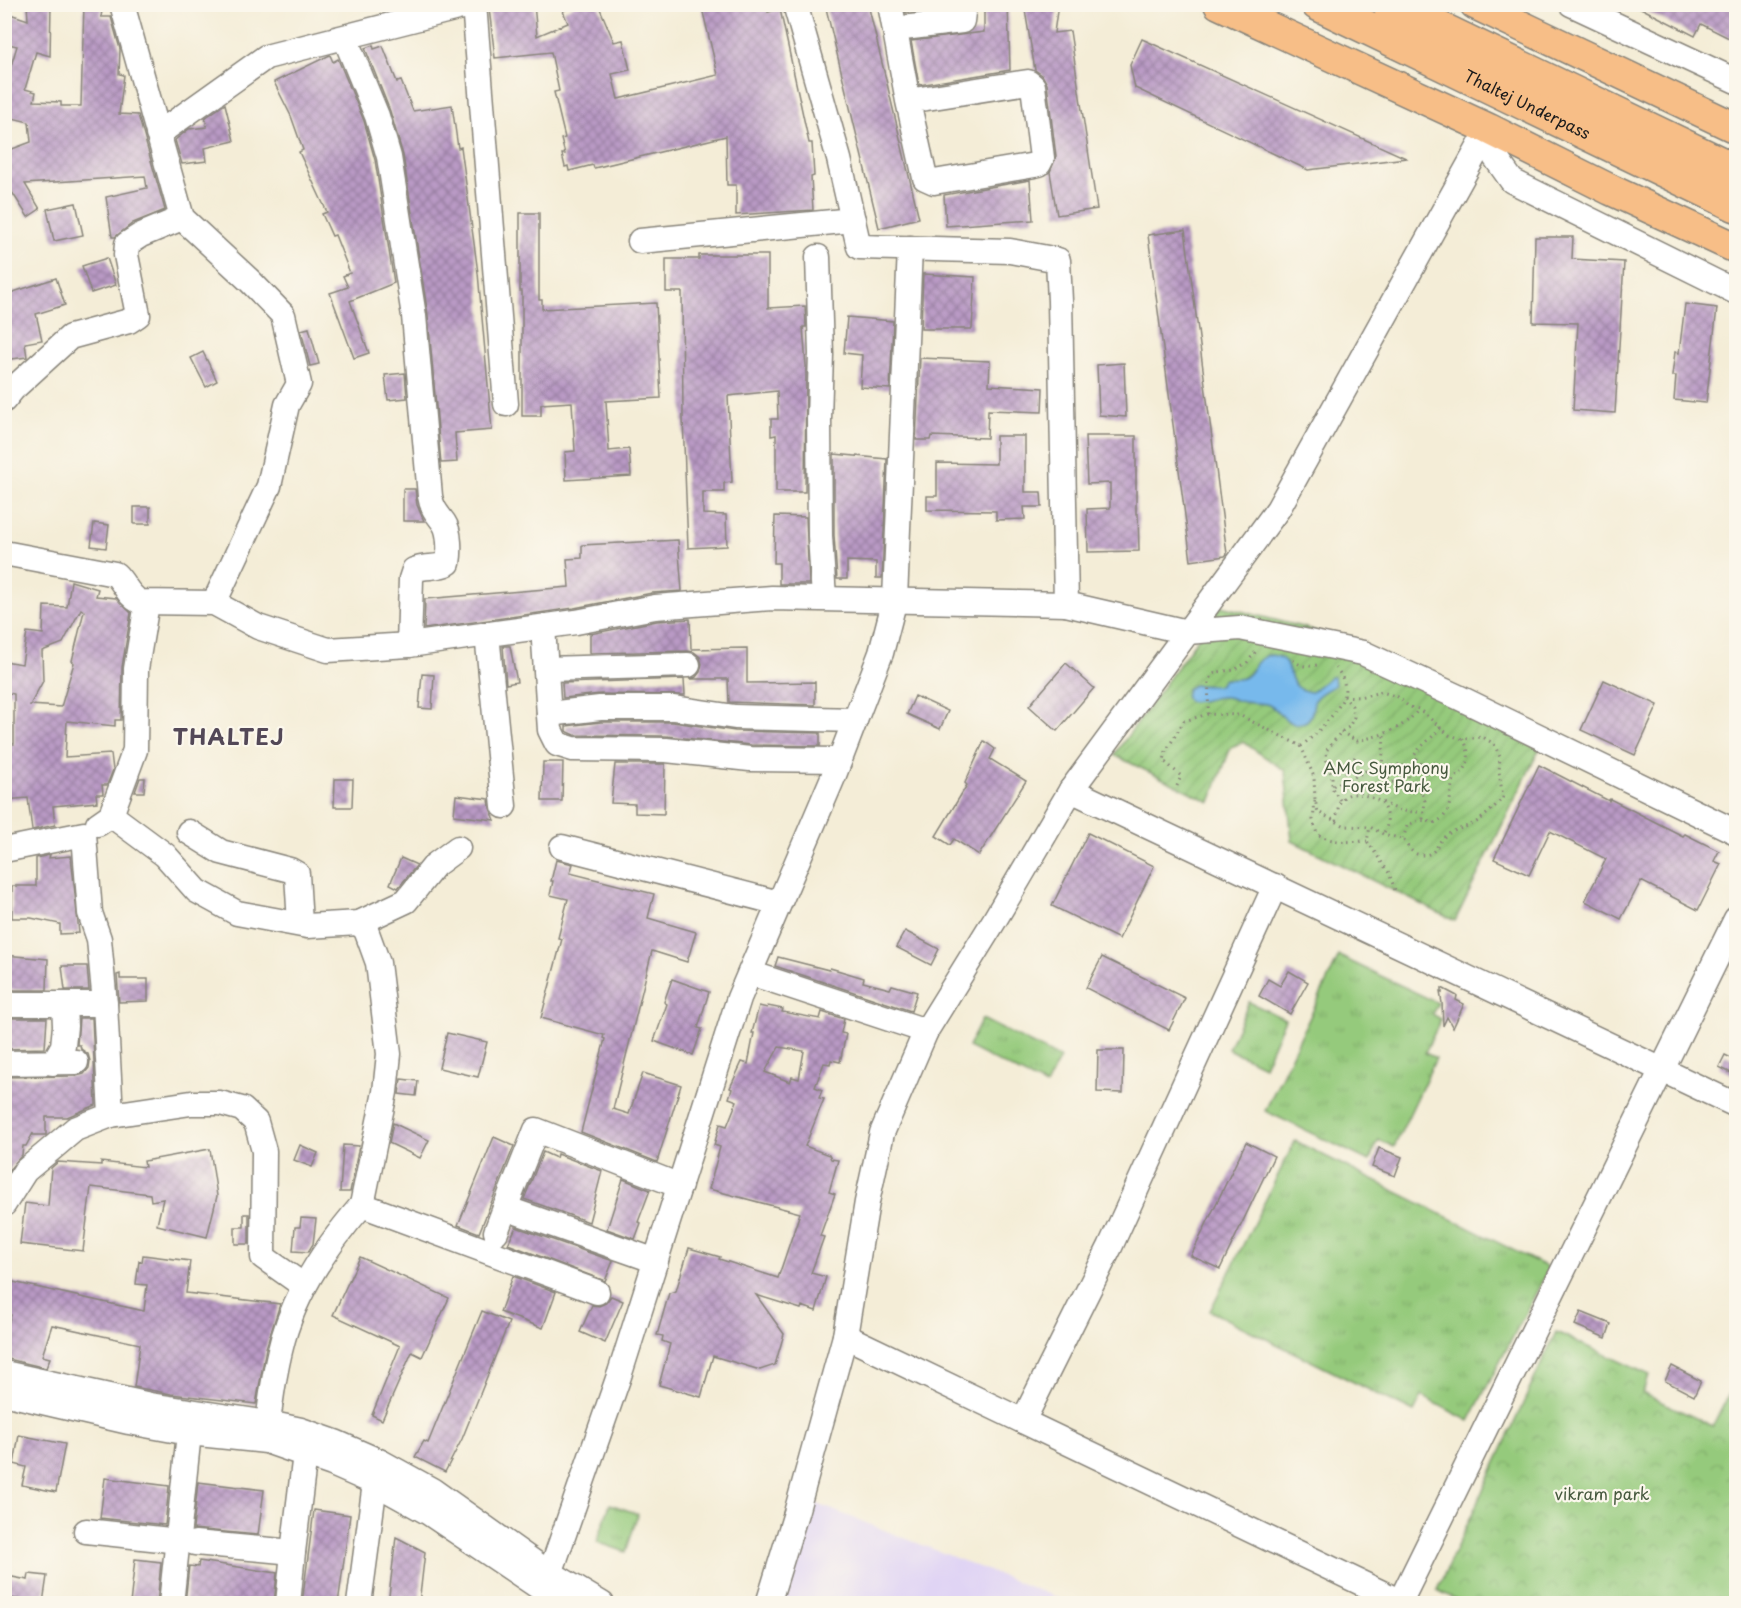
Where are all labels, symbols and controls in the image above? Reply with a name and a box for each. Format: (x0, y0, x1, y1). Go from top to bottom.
street label: Thaltej Underpass (1460, 63, 1595, 144)
district label: THALTEJ (173, 719, 285, 752)
park label: AMC Symphony Forest Park (1323, 755, 1449, 797)
park label: vikram park (1555, 1481, 1650, 1505)

